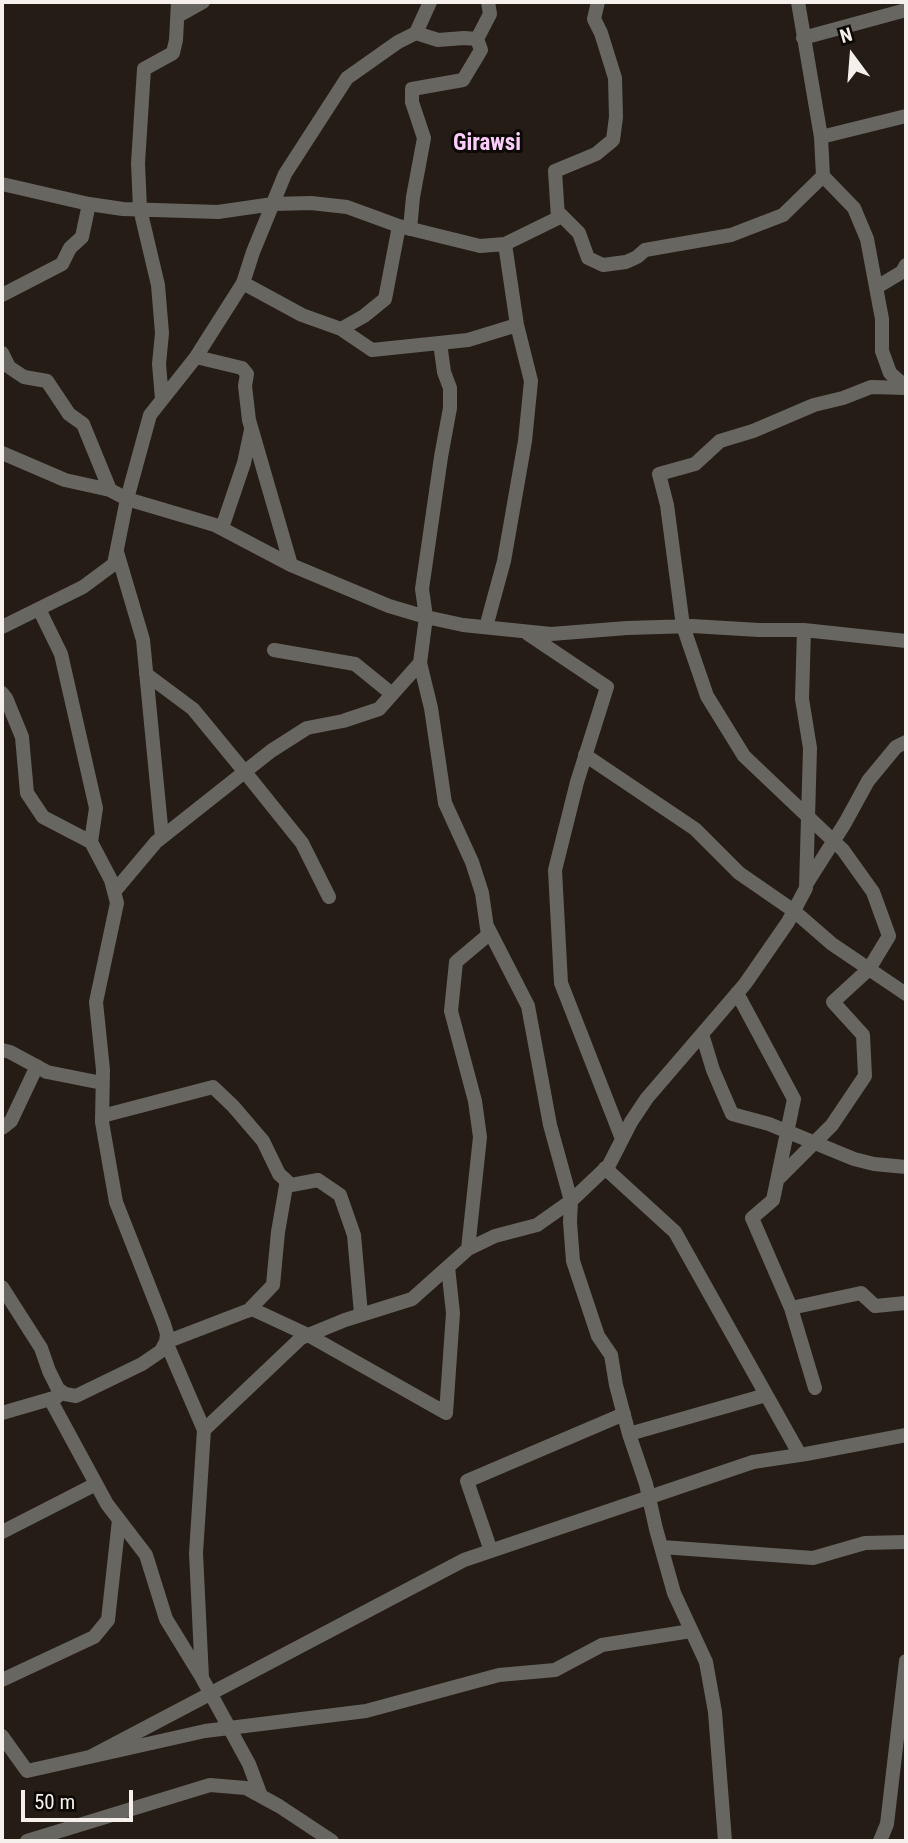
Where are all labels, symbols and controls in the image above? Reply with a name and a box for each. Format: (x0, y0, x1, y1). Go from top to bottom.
north arrow (817, 21, 887, 91)
text: N (837, 23, 855, 48)
district label: Girawsi (453, 130, 521, 158)
scale bar (24, 1776, 136, 1820)
text: 50 m (34, 1790, 75, 1814)

